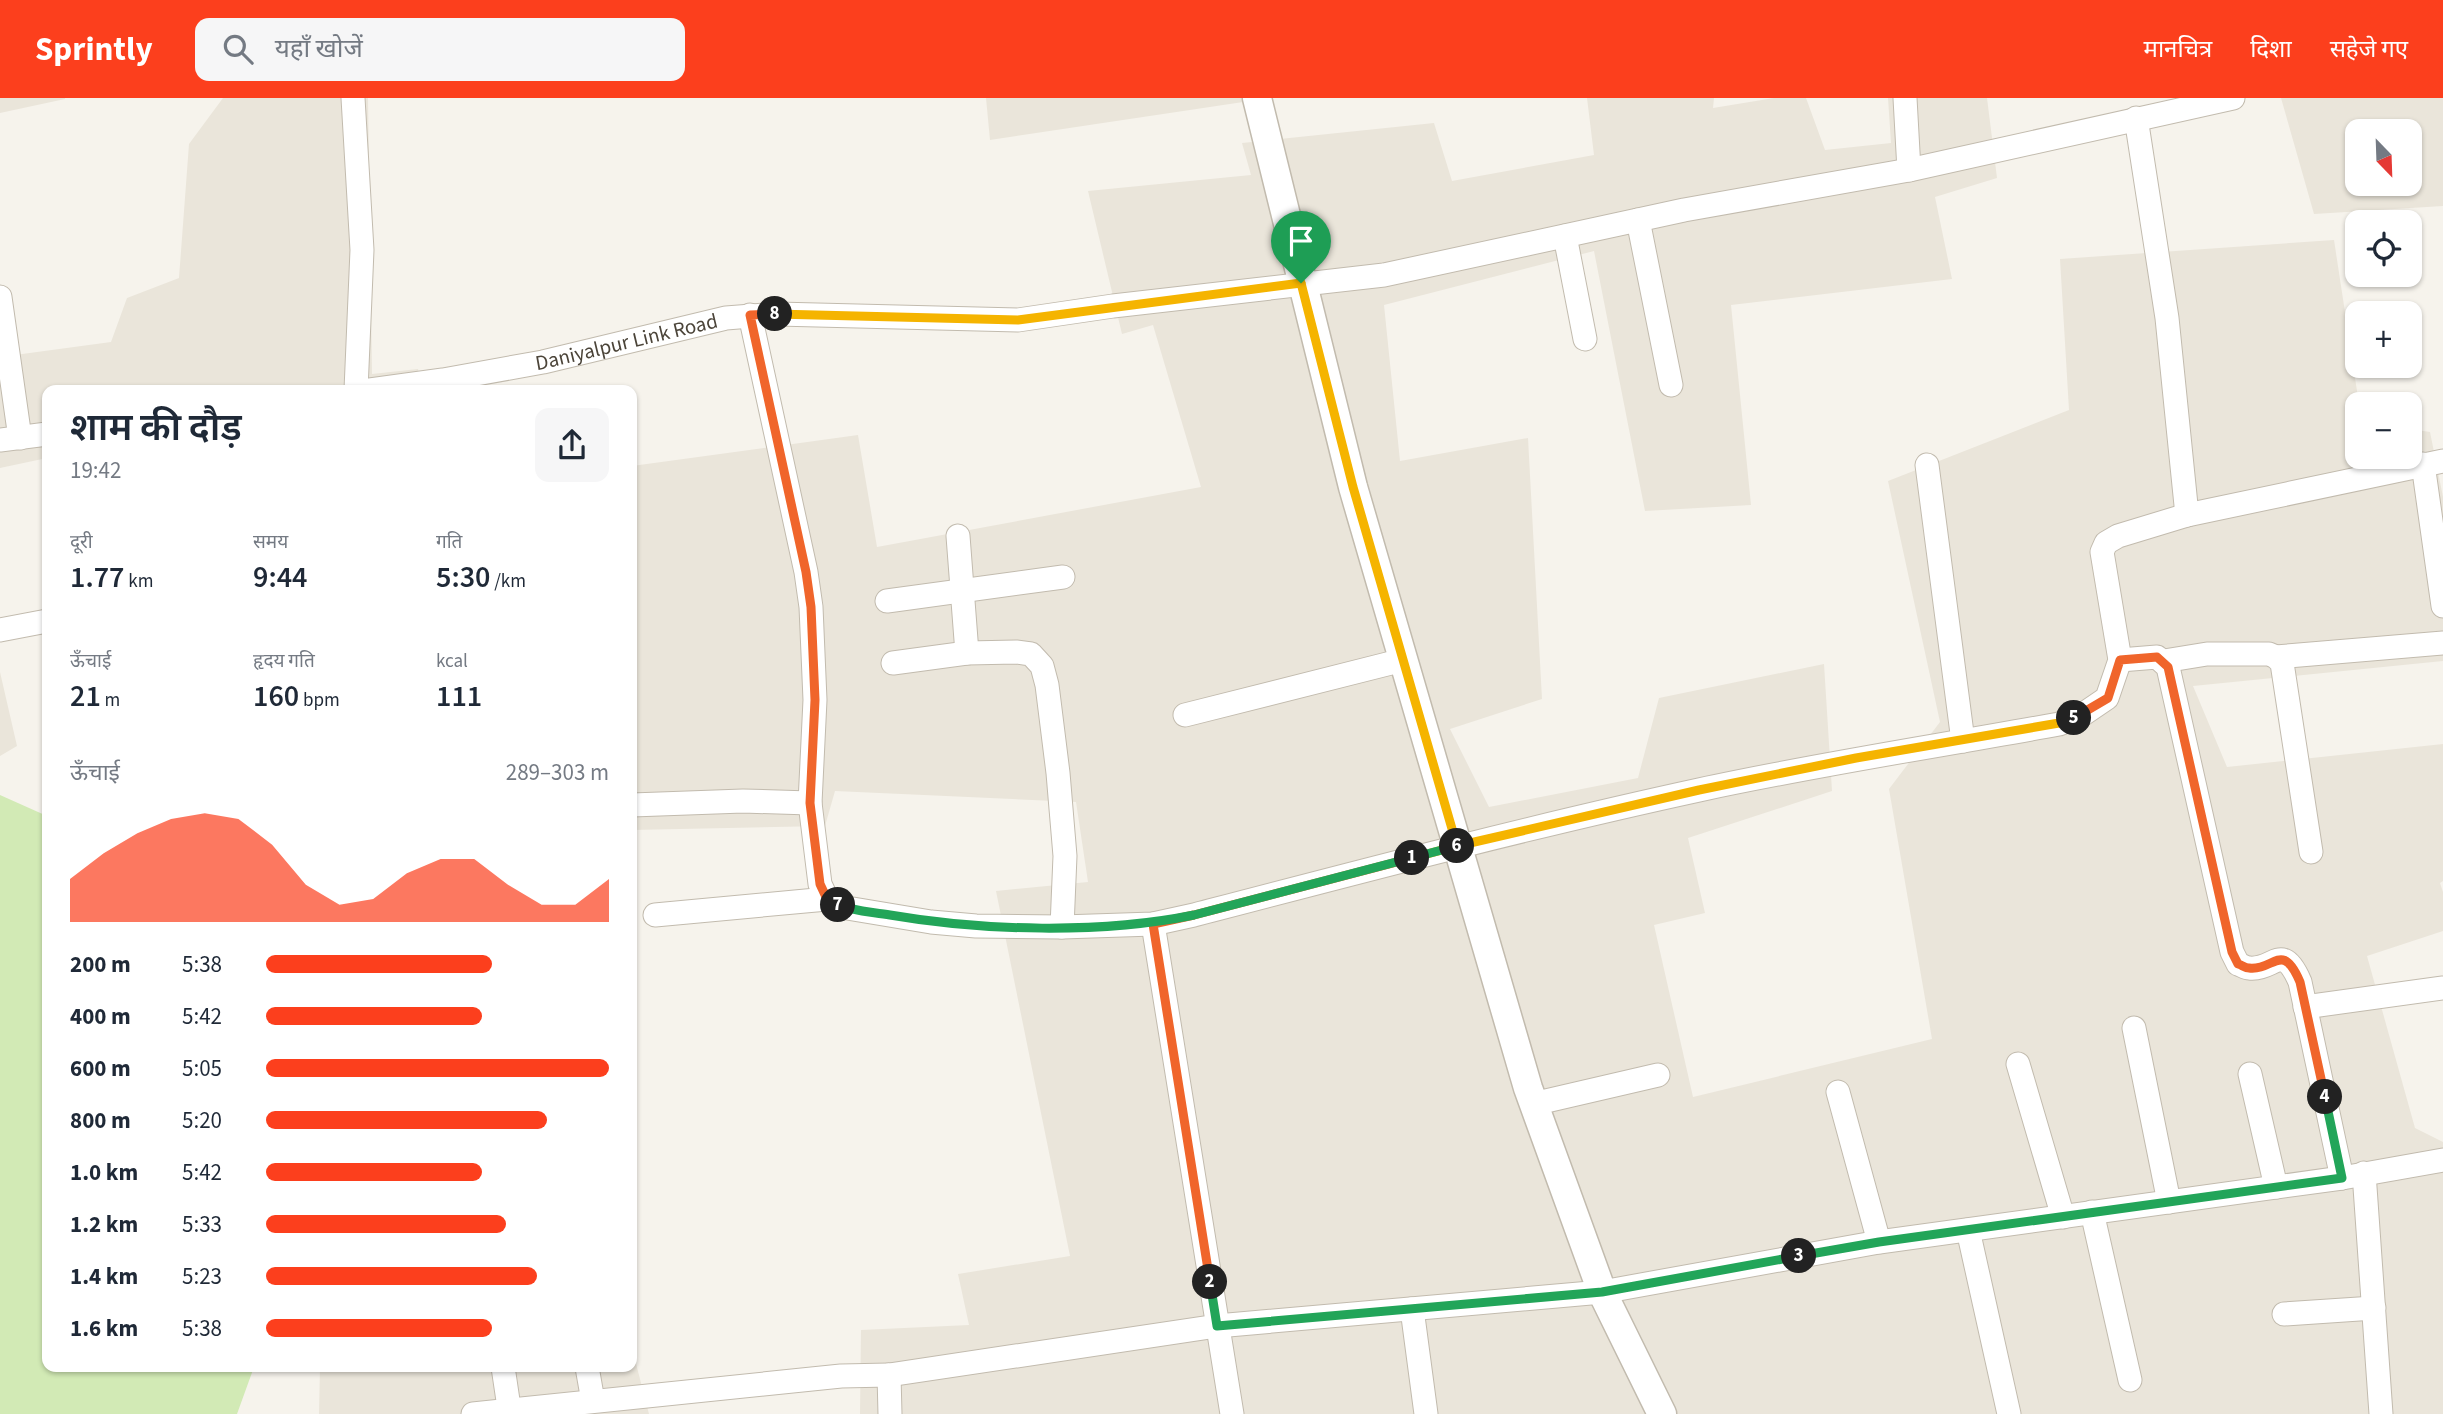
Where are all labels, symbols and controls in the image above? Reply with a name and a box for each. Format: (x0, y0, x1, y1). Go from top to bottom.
search box (195, 18, 685, 81)
text: Sprintly (35, 26, 153, 73)
icon: search (219, 30, 257, 68)
text: यहाँ खोजें (275, 30, 363, 67)
text: मानचित्र (2144, 32, 2212, 67)
text: दिशा (2250, 32, 2292, 67)
text: सहेजे गए (2330, 32, 2408, 67)
north arrow (2345, 119, 2422, 196)
map controls (2345, 119, 2422, 469)
button: locate (2345, 210, 2422, 287)
pin (1271, 211, 1331, 283)
icon: arrive (1282, 222, 1320, 260)
pin: 8 (758, 296, 792, 332)
text: 8 (769, 300, 780, 327)
button: + (2345, 301, 2422, 378)
street label: Daniyalpur Link Road (533, 306, 721, 378)
button: − (2345, 392, 2422, 469)
text: शाम की दौड़ (70, 401, 242, 455)
button: share (535, 408, 609, 482)
text: 19:42 (70, 454, 121, 487)
text: दूरी (70, 529, 93, 556)
text: समय (253, 529, 288, 556)
text: गति (436, 529, 462, 556)
text: 1.77 (70, 556, 124, 599)
text: 9:44 (253, 556, 307, 599)
text: 5:30 (436, 556, 490, 599)
text: km (124, 568, 153, 595)
text: /km (490, 568, 526, 595)
text: ऊँचाई (70, 648, 111, 675)
text: हृदय गति (253, 648, 315, 675)
text: kcal (436, 648, 468, 675)
text: 21 (70, 675, 101, 718)
text: 160 (253, 675, 299, 718)
text: 111 (436, 675, 482, 718)
text: m (101, 687, 120, 714)
text: bpm (299, 687, 340, 714)
pin: 5 (2056, 700, 2092, 736)
text: 5 (2068, 704, 2079, 731)
text: ऊँचाई (70, 756, 120, 789)
text: 289–303 m (506, 756, 609, 789)
pin: 6 (1440, 828, 1474, 864)
text: 6 (1451, 832, 1462, 859)
pin: 1 (1394, 840, 1430, 876)
text: 1 (1406, 844, 1417, 871)
pin: 7 (820, 888, 856, 922)
text: 7 (832, 891, 843, 918)
text: 200 m (70, 948, 131, 981)
text: 5:38 (182, 948, 222, 981)
text: 400 m (70, 1000, 131, 1033)
text: 5:42 (182, 1000, 222, 1033)
text: 600 m (70, 1052, 131, 1085)
text: 5:05 (182, 1052, 222, 1085)
pin: 4 (2308, 1080, 2342, 1114)
text: 4 (2319, 1083, 2330, 1110)
text: 800 m (70, 1104, 131, 1137)
text: 5:20 (182, 1104, 222, 1137)
text: 1.0 km (70, 1156, 138, 1189)
text: 5:42 (182, 1156, 222, 1189)
text: 1.2 km (70, 1208, 138, 1241)
text: 5:33 (182, 1208, 222, 1241)
pin: 3 (1782, 1238, 1816, 1274)
text: 3 (1793, 1242, 1804, 1269)
text: 1.4 km (70, 1260, 138, 1293)
text: 5:23 (182, 1260, 222, 1293)
pin: 2 (1192, 1264, 1228, 1300)
text: 2 (1204, 1268, 1215, 1295)
text: 1.6 km (70, 1312, 138, 1345)
text: 5:38 (182, 1312, 222, 1345)

